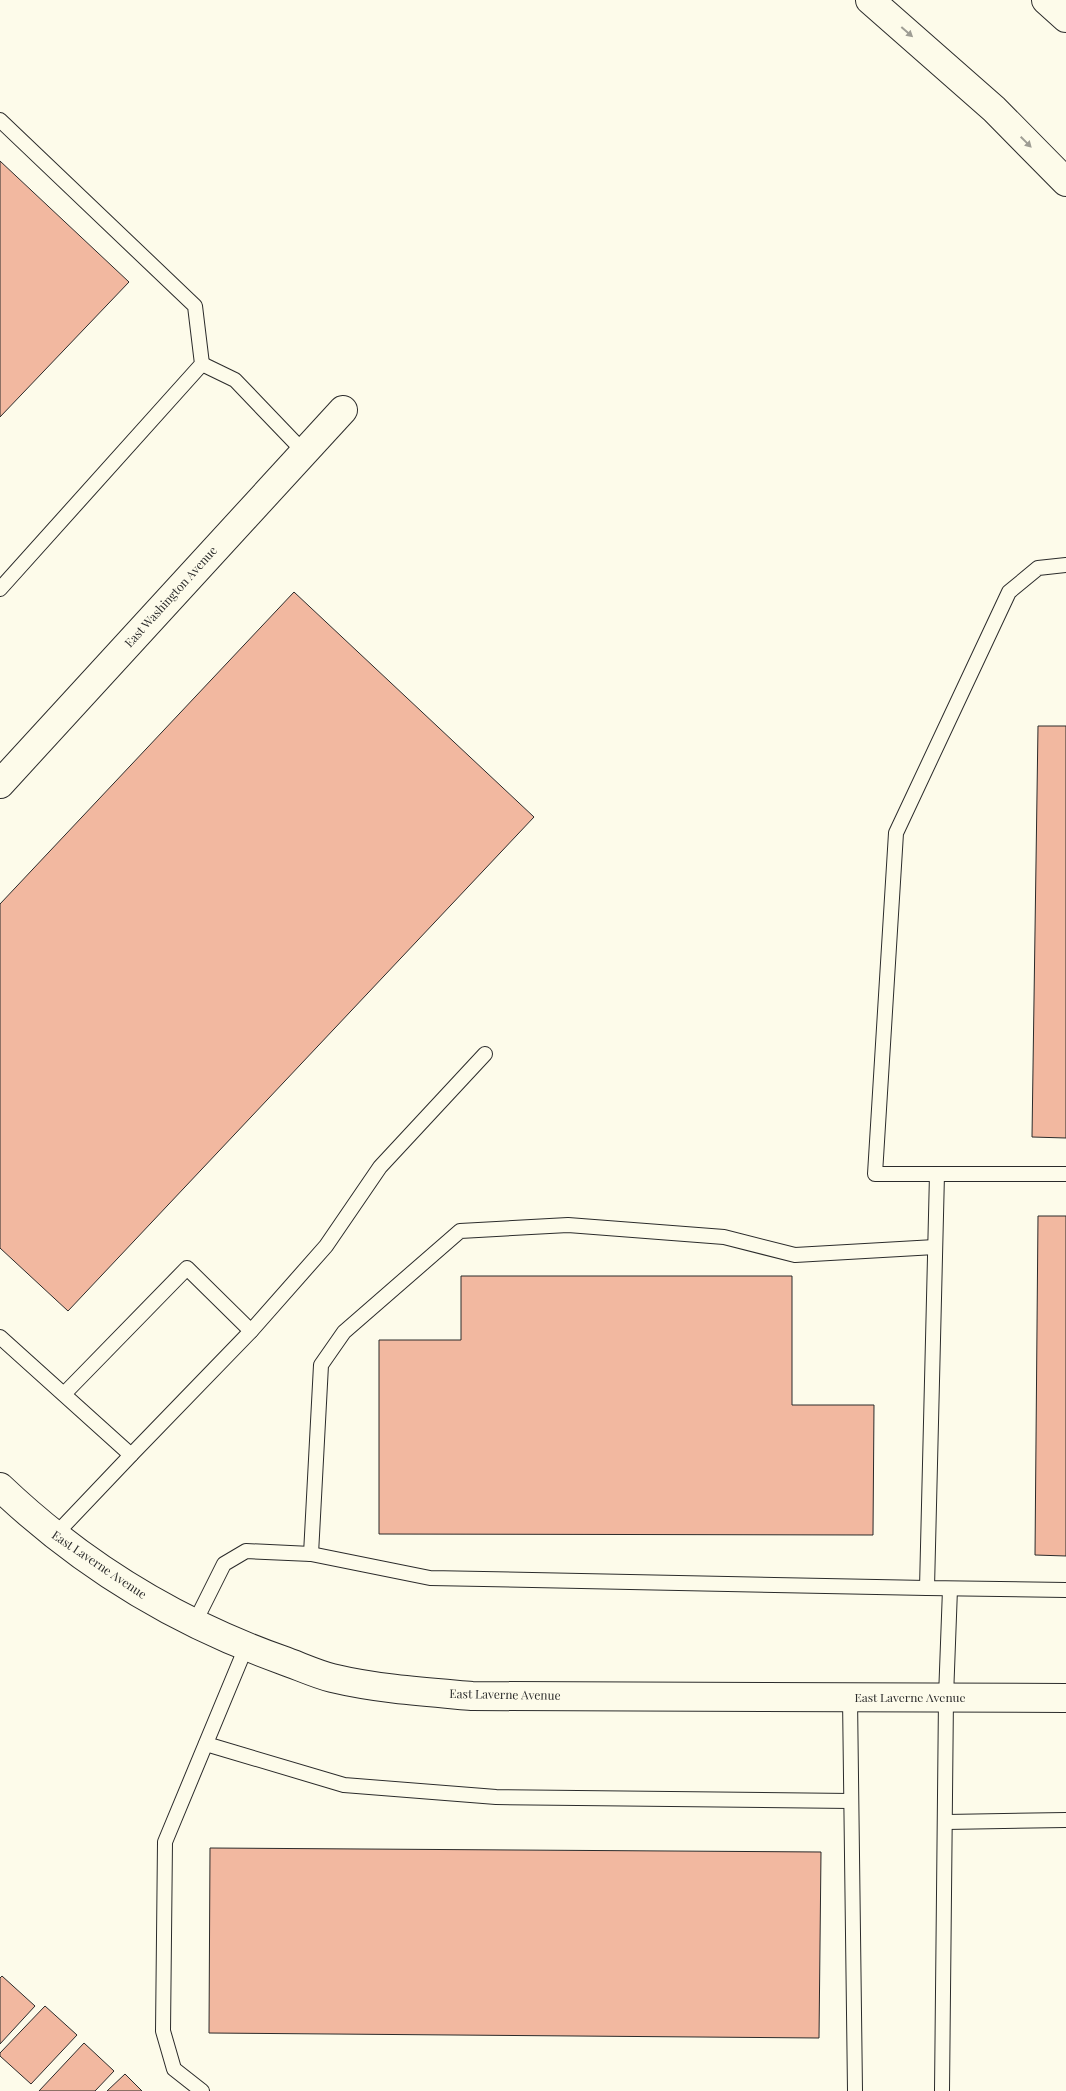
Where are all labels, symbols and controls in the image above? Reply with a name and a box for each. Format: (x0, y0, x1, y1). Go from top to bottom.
one-way arrow (900, 26, 912, 38)
one-way arrow (1020, 135, 1032, 147)
street label: East Washington Avenue (120, 542, 220, 650)
street label: East Laverne Avenue (49, 1526, 150, 1602)
street label: East Laverne Avenue (449, 1685, 561, 1703)
street label: East Laverne Avenue (854, 1689, 966, 1705)

